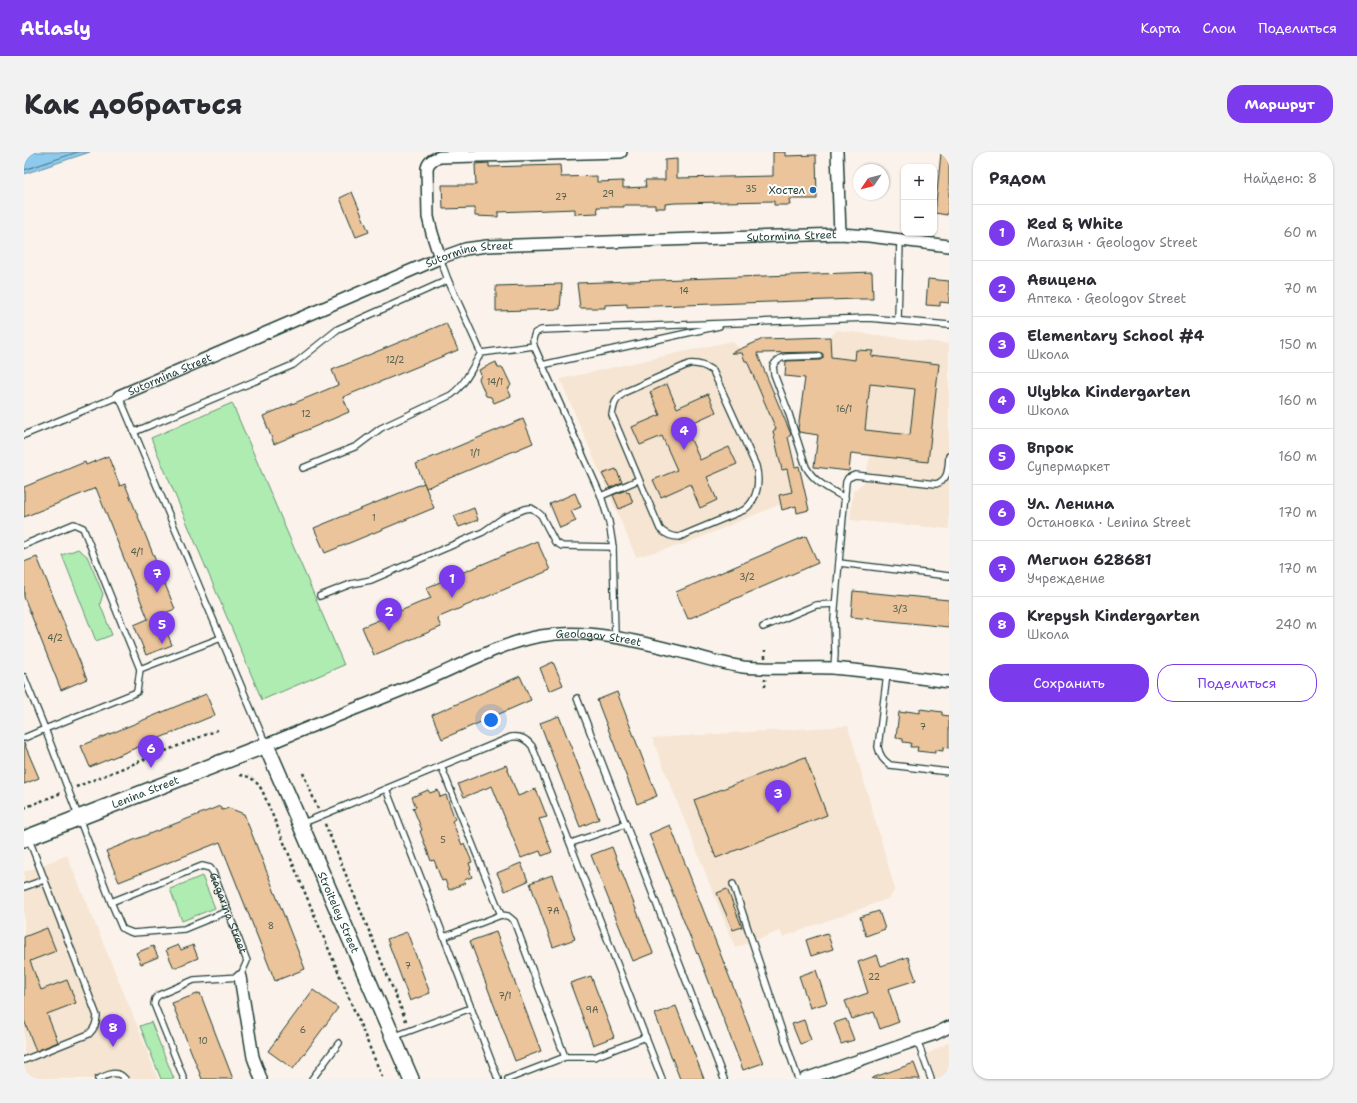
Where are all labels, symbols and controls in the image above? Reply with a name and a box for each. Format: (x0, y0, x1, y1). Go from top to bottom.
text: Atlasly (20, 16, 91, 41)
text: Карта (1140, 19, 1181, 37)
text: Слои (1203, 19, 1236, 37)
text: Поделиться (1258, 19, 1337, 37)
text: Как добраться (24, 85, 243, 123)
button: Маршрут (1227, 85, 1333, 123)
north arrow (853, 164, 889, 200)
map controls (901, 164, 937, 236)
button: + (901, 164, 937, 200)
text: Рядом (989, 167, 1046, 189)
text: Найдено: 8 (1243, 170, 1317, 187)
house number: 35 (745, 183, 757, 195)
place label: Хостел (769, 183, 805, 198)
marker: Хостел (808, 185, 818, 195)
house number: 29 (602, 188, 614, 200)
house number: 27 (555, 191, 567, 203)
button: − (901, 200, 937, 236)
text: Red & White (1027, 214, 1123, 234)
text: 1 (999, 224, 1005, 241)
text: 60 m (1284, 224, 1317, 241)
street label: Sutormina Street (746, 227, 837, 245)
text: Магазин · Geologov Street (1027, 234, 1198, 251)
street label: Sutormina Street (423, 238, 513, 271)
text: Авицена (1027, 270, 1096, 290)
text: 2 (997, 280, 1007, 297)
text: 70 m (1283, 280, 1317, 297)
house number: 14 (679, 285, 689, 297)
text: Аптека · Geologov Street (1027, 290, 1186, 307)
text: Elementary School #4 (1027, 326, 1204, 346)
text: 3 (997, 336, 1007, 353)
text: 150 m (1279, 336, 1317, 353)
text: Школа (1027, 346, 1069, 363)
street label: Sutormina Street (125, 350, 214, 399)
house number: 12/2 (386, 354, 404, 366)
house number: 14/1 (487, 376, 503, 388)
text: Ulybka Kindergarten (1027, 382, 1191, 402)
text: 4 (997, 392, 1007, 409)
text: 160 m (1279, 392, 1317, 409)
text: Школа (1027, 402, 1069, 419)
house number: 16/1 (836, 403, 852, 415)
house number: 12 (301, 408, 311, 420)
pin: 4 (671, 417, 697, 450)
text: Впрок (1027, 438, 1074, 458)
house number: 1/1 (470, 447, 480, 459)
text: 5 (998, 448, 1006, 465)
text: 160 m (1279, 448, 1317, 465)
text: Супермаркет (1027, 458, 1110, 475)
text: Ул. Ленина (1027, 494, 1114, 514)
text: 6 (997, 504, 1007, 521)
text: 170 m (1279, 504, 1317, 521)
house number: 1 (372, 512, 376, 524)
text: Остановка · Lenina Street (1027, 514, 1191, 531)
house number: 4/1 (130, 546, 144, 558)
text: Мегион 628681 (1027, 550, 1152, 570)
pin: 7 (144, 560, 170, 593)
text: 7 (997, 560, 1007, 577)
text: 170 m (1279, 560, 1317, 577)
pin: 1 (439, 565, 465, 598)
text: Учреждение (1027, 570, 1105, 587)
house number: 3/2 (739, 571, 755, 583)
pin: 2 (376, 598, 402, 631)
house number: 3/3 (892, 603, 908, 615)
text: Krepysh Kindergarten (1027, 606, 1200, 626)
pin: 5 (149, 611, 175, 644)
text: 8 (997, 616, 1007, 633)
text: 240 m (1275, 616, 1317, 633)
text: Школа (1027, 626, 1069, 643)
street label: Geologov Street (555, 627, 643, 650)
house number: 4/2 (47, 632, 63, 644)
button: Сохранить (989, 664, 1149, 702)
button: Поделиться (1157, 664, 1317, 702)
your location (481, 710, 501, 730)
house number: 7 (920, 721, 926, 733)
pin: 6 (138, 735, 164, 768)
street label: Lenina Street (109, 772, 181, 812)
pin: 3 (765, 780, 791, 813)
house number: 5 (440, 834, 446, 846)
street label: Stroiteley Street (314, 869, 363, 956)
street label: Gagarina Street (206, 870, 251, 956)
house number: 7А (547, 905, 560, 917)
house number: 8 (268, 920, 274, 932)
house number: 7 (405, 960, 411, 972)
house number: 22 (868, 971, 880, 983)
house number: 7/1 (499, 990, 511, 1002)
house number: 9А (586, 1004, 599, 1016)
pin: 8 (100, 1014, 126, 1047)
house number: 6 (300, 1024, 306, 1036)
house number: 10 (198, 1035, 208, 1047)

